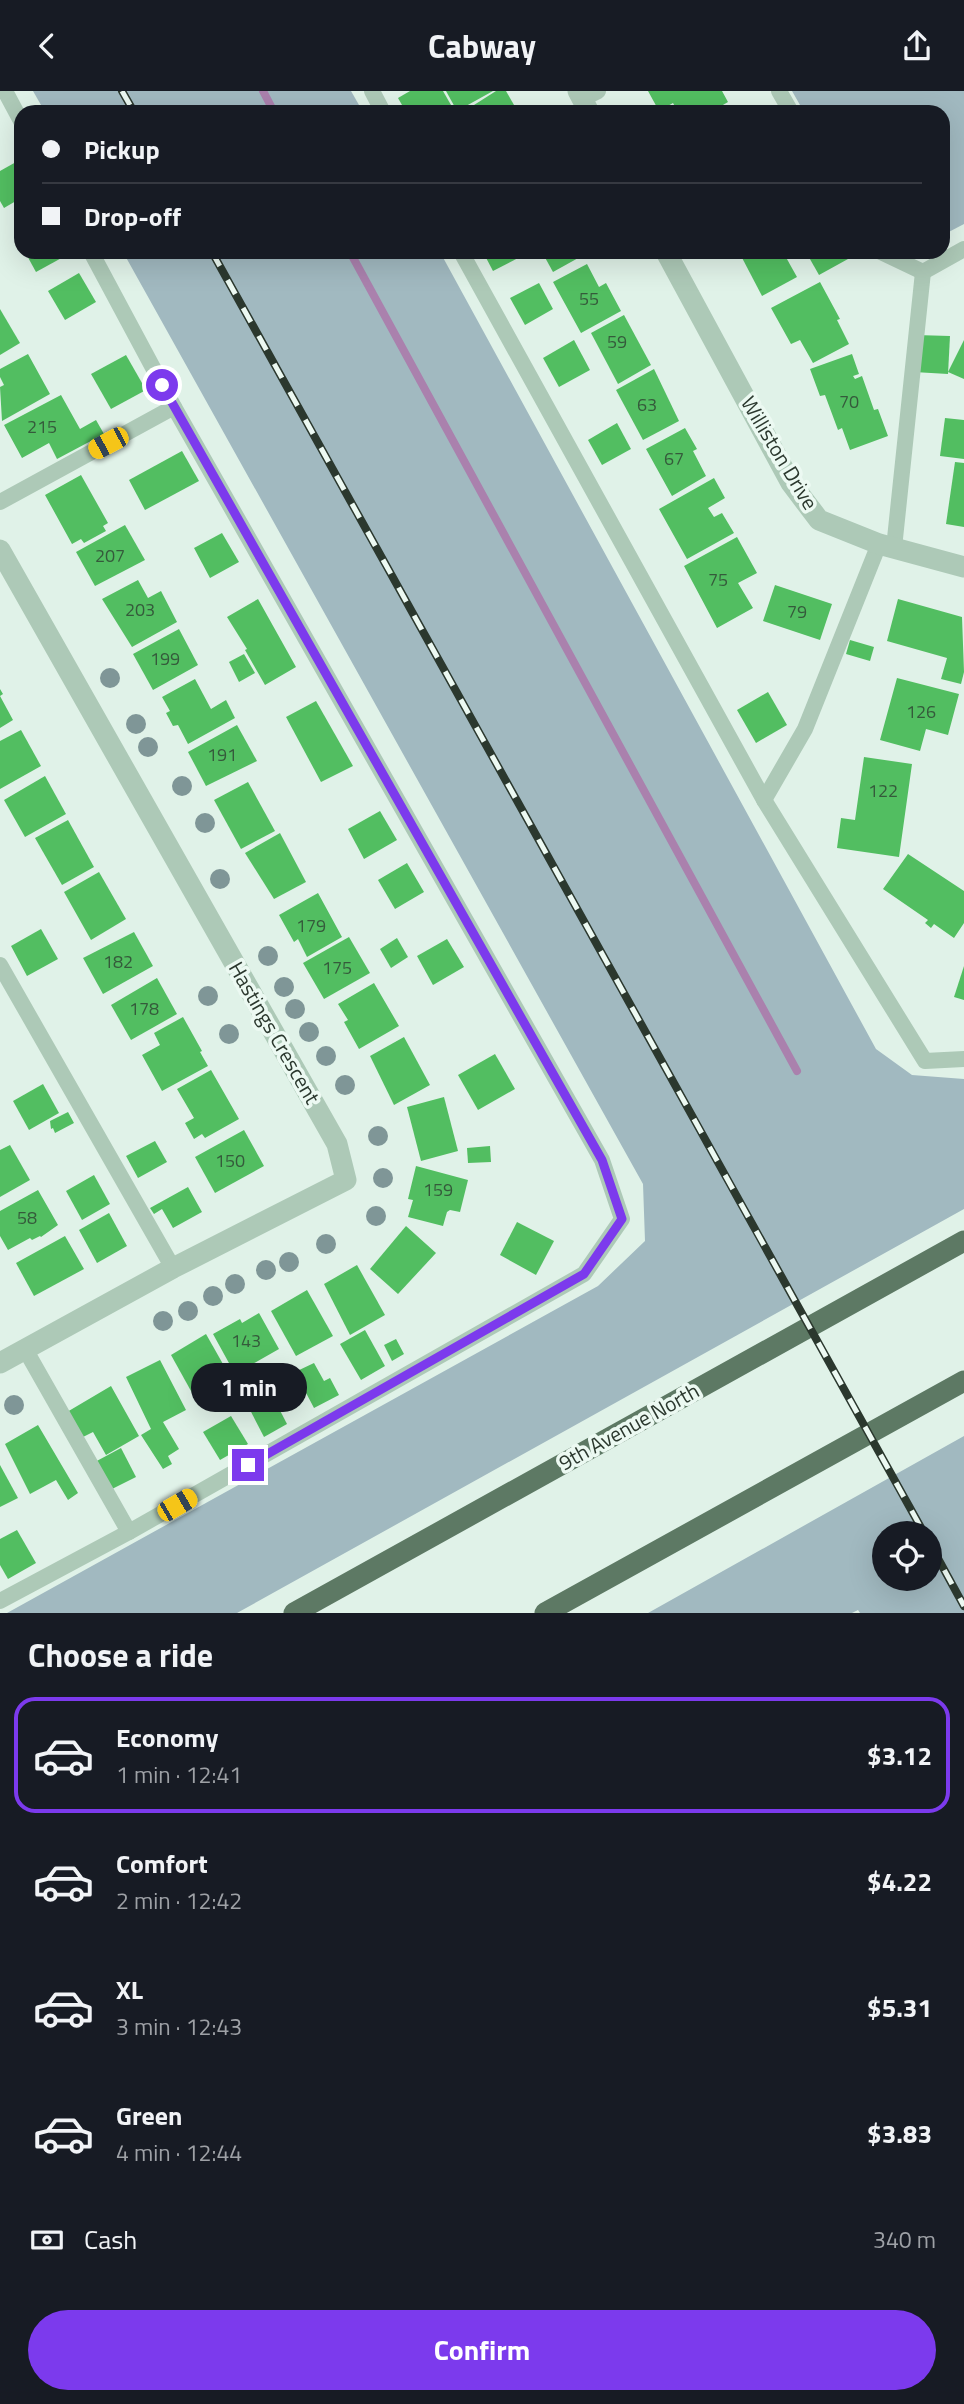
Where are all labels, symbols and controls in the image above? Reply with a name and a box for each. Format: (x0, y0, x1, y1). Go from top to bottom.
text: Cabway (428, 22, 536, 70)
icon: back (28, 27, 66, 65)
icon: share (898, 27, 936, 65)
text: Pickup (84, 130, 160, 169)
text: Drop-off (84, 197, 181, 236)
house number: 55 (579, 285, 599, 312)
house number: 59 (607, 328, 627, 355)
route start (146, 369, 178, 401)
house number: 70 (839, 388, 859, 415)
street label: Williston Drive (733, 390, 826, 515)
house number: 63 (637, 391, 657, 418)
house number: 215 (27, 413, 57, 440)
car (85, 424, 132, 462)
house number: 67 (664, 445, 684, 472)
house number: 207 (95, 542, 125, 569)
house number: 75 (708, 566, 728, 593)
house number: 203 (125, 596, 155, 623)
house number: 79 (787, 598, 807, 625)
house number: 199 (150, 645, 180, 672)
house number: 126 (906, 698, 936, 725)
house number: 191 (207, 741, 237, 768)
house number: 122 (868, 777, 898, 804)
house number: 179 (296, 912, 326, 939)
house number: 182 (103, 948, 133, 975)
house number: 175 (322, 954, 352, 981)
street label: Hastings Crescent (221, 955, 329, 1110)
house number: 178 (129, 995, 159, 1022)
house number: 150 (215, 1147, 245, 1174)
house number: 159 (423, 1176, 453, 1203)
house number: 58 (17, 1204, 37, 1231)
house number: 143 (231, 1327, 261, 1354)
callout: 1 min (190, 1363, 306, 1413)
text: 1 min (221, 1370, 277, 1405)
street label: 9th Avenue North (552, 1374, 705, 1478)
route end (232, 1449, 264, 1481)
car (154, 1485, 201, 1525)
map controls (872, 1521, 942, 1591)
button: locate (872, 1521, 942, 1591)
text: Choose a ride (28, 1631, 213, 1679)
text: Economy (116, 1718, 218, 1757)
icon: car (32, 1724, 95, 1787)
text: $3.12 (867, 1736, 932, 1775)
text: 1 min · 12:41 (116, 1757, 242, 1792)
text: Comfort (116, 1844, 208, 1883)
icon: car (32, 1850, 95, 1913)
text: $4.22 (867, 1862, 932, 1901)
text: 2 min · 12:42 (116, 1883, 242, 1918)
text: XL (116, 1970, 143, 2009)
icon: car (32, 1976, 95, 2039)
text: $5.31 (867, 1988, 932, 2027)
text: 3 min · 12:43 (116, 2009, 242, 2044)
text: Green (116, 2096, 182, 2135)
icon: car (32, 2102, 95, 2165)
text: $3.83 (867, 2114, 932, 2153)
text: 4 min · 12:44 (116, 2135, 242, 2170)
text: Cash (84, 2220, 137, 2259)
icon: cash (28, 2221, 66, 2259)
text: 340 m (873, 2222, 936, 2257)
button: Confirm (28, 2310, 936, 2390)

